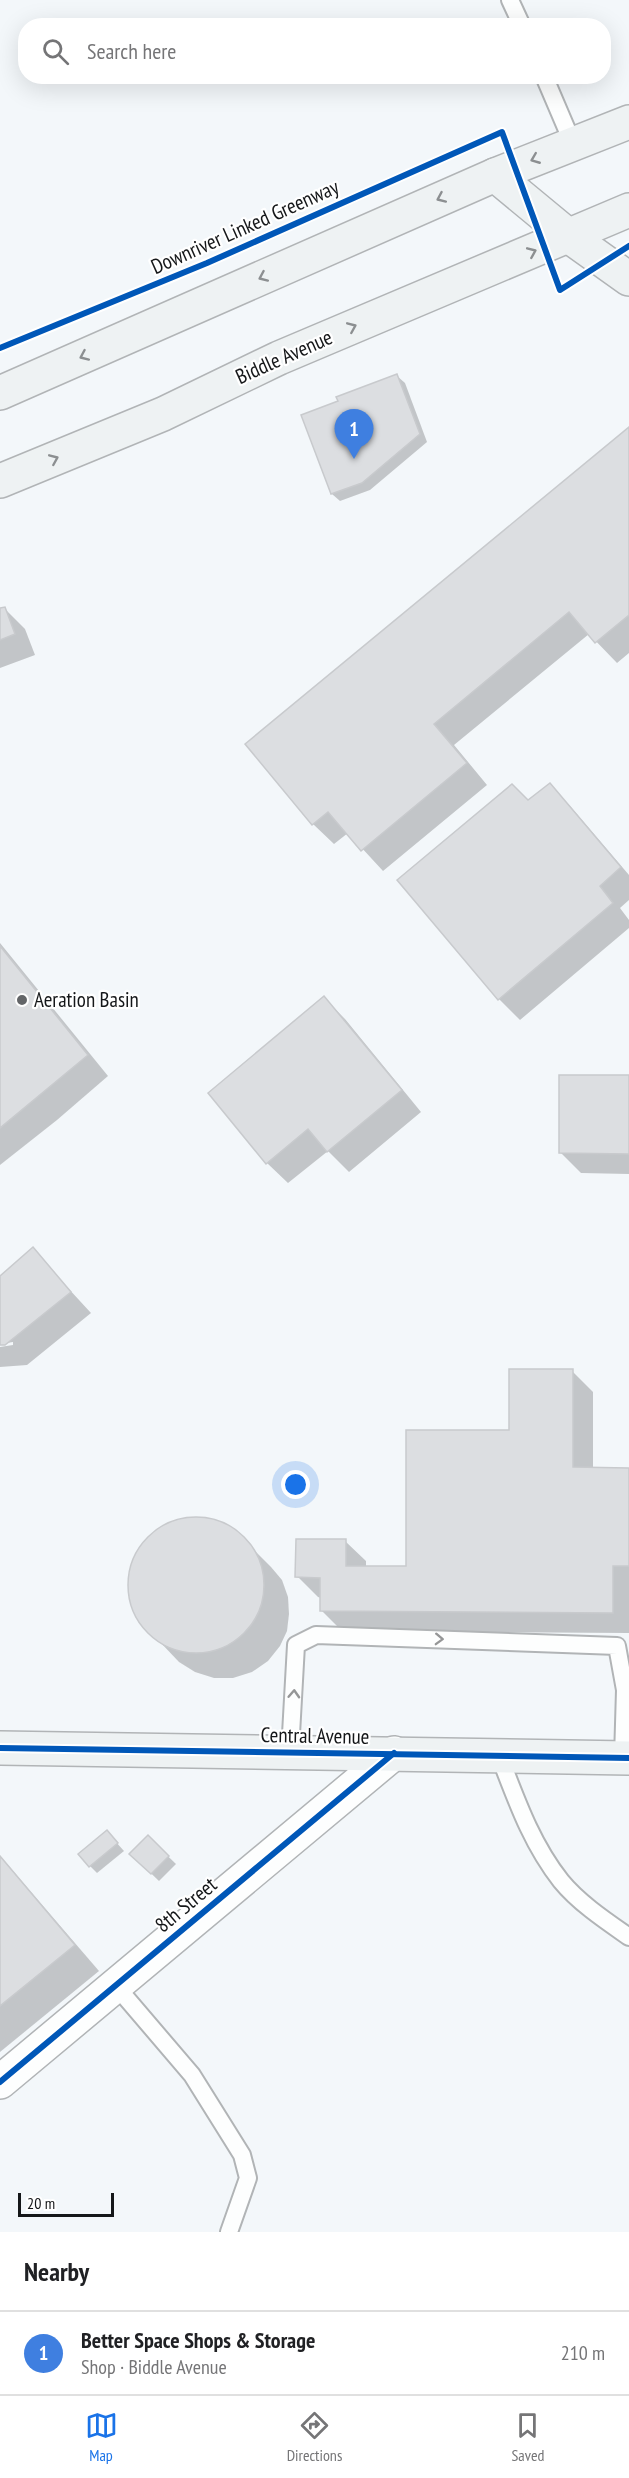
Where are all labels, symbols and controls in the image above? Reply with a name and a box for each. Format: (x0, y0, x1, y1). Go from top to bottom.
search box (18, 18, 611, 84)
icon: search (39, 35, 72, 68)
text: Search here (87, 37, 176, 65)
one-way arrow (531, 151, 541, 164)
street label: Downriver Linked Greenway (147, 173, 343, 280)
one-way arrow (436, 191, 447, 203)
one-way arrow (526, 247, 537, 259)
one-way arrow (258, 270, 269, 282)
street label: Biddle Avenue (231, 323, 336, 390)
one-way arrow (346, 323, 357, 335)
one-way arrow (80, 349, 91, 361)
pin: 1 (334, 410, 374, 459)
one-way arrow (48, 454, 59, 466)
place label: Aeration Basin (34, 986, 139, 1013)
marker: Aeration Basin (15, 993, 29, 1007)
your location (281, 1470, 310, 1499)
one-way arrow (435, 1633, 444, 1646)
one-way arrow (287, 1689, 300, 1698)
street label: Central Avenue (260, 1721, 370, 1750)
street label: 8th Street (149, 1871, 222, 1938)
scale bar (18, 2190, 114, 2218)
text: 20 m (27, 2193, 55, 2213)
text: Nearby (24, 2255, 89, 2288)
text: Better Space Shops & Storage (81, 2326, 315, 2354)
text: 1 (39, 2340, 48, 2366)
text: 210 m (561, 2340, 605, 2366)
text: Shop · Biddle Avenue (81, 2354, 227, 2380)
tab: Map (85, 2409, 118, 2465)
tab: Directions (287, 2409, 342, 2465)
tab: Saved (511, 2409, 544, 2465)

